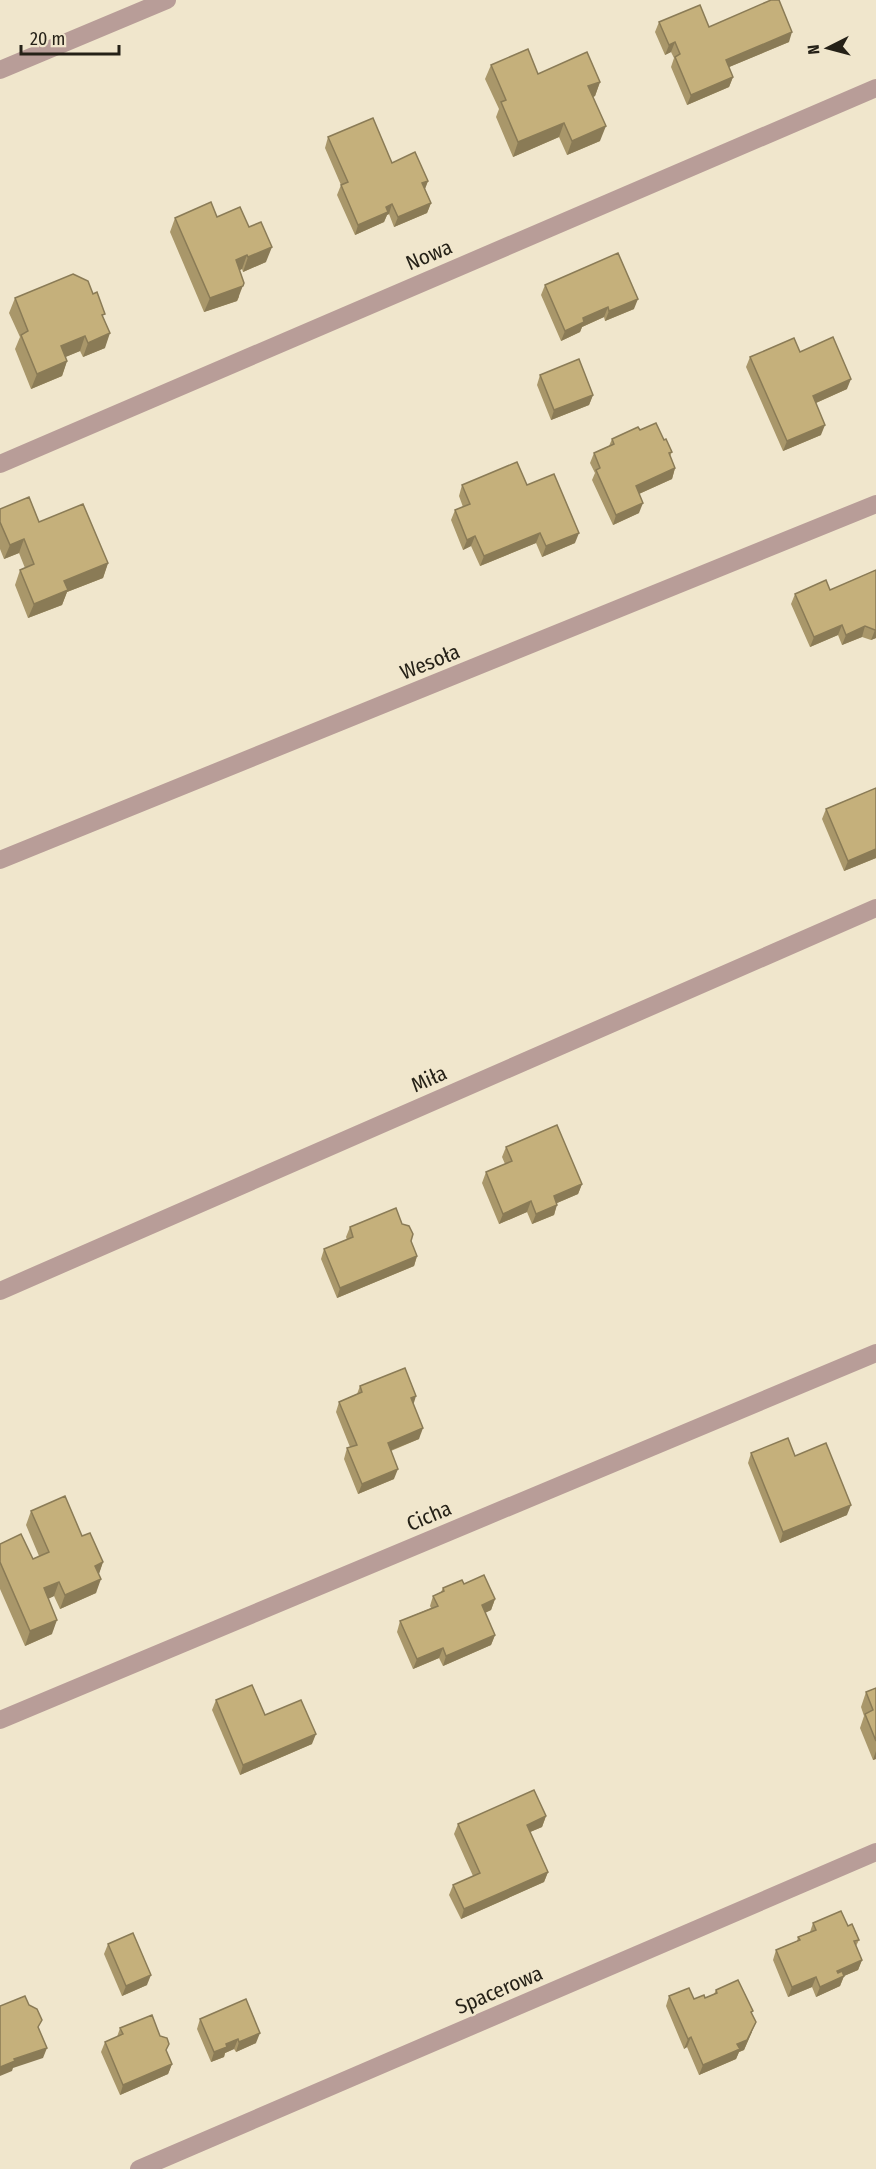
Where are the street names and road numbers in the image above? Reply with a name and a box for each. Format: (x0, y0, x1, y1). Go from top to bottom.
street label: Nowa (402, 234, 456, 276)
street label: Wesoła (396, 638, 464, 686)
street label: Miła (407, 1060, 451, 1098)
street label: Cicha (403, 1495, 455, 1537)
street label: Spacerowa (451, 1960, 547, 2020)

